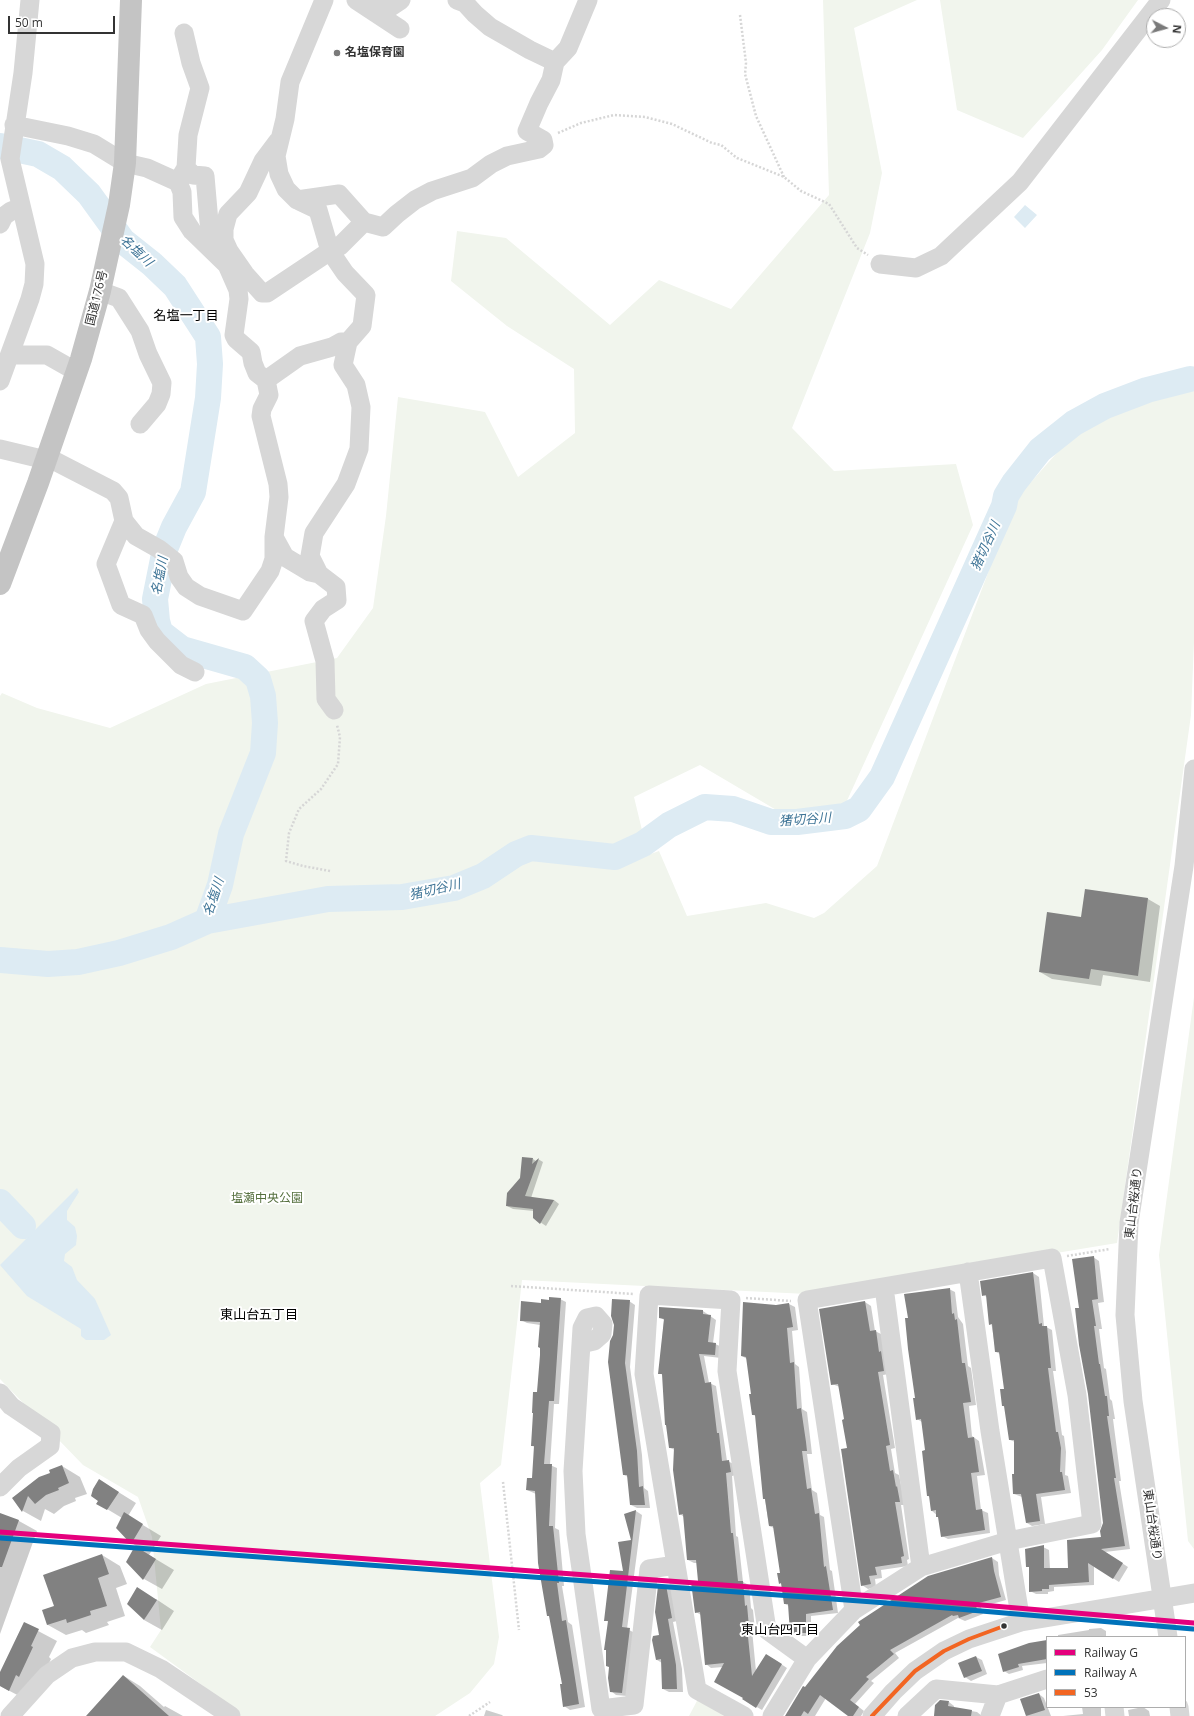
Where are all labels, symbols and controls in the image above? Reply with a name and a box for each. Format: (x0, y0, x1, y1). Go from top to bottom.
scale bar (10, 8, 117, 34)
north arrow (1146, 8, 1186, 48)
text: 50 m (15, 14, 43, 31)
text: N (1170, 24, 1185, 34)
place label: 名塩保育園 (345, 46, 405, 60)
marker: 名塩保育園 (332, 48, 342, 58)
water label: 名塩川 (116, 232, 156, 270)
street label: 国道176号 (83, 269, 111, 327)
district label: 名塩一丁目 (154, 308, 218, 324)
water label: 猪切谷川 (968, 519, 1004, 573)
water label: 名塩川 (149, 555, 171, 597)
water label: 猪切谷川 (779, 810, 831, 830)
water label: 名塩川 (200, 876, 228, 918)
water label: 猪切谷川 (408, 877, 462, 903)
street label: 東山台桜通り (1122, 1166, 1146, 1240)
park label: 塩瀬中央公園 (231, 1192, 303, 1206)
district label: 東山台五丁目 (220, 1307, 298, 1323)
street label: 東山台桜通り (1140, 1488, 1164, 1562)
unlabelled marker (999, 1621, 1009, 1631)
district label: 東山台四丁目 (741, 1622, 819, 1638)
legend (1046, 1636, 1186, 1708)
text: Railway G (1084, 1644, 1138, 1661)
text: Railway A (1084, 1664, 1137, 1681)
text: 53 (1084, 1684, 1098, 1701)

